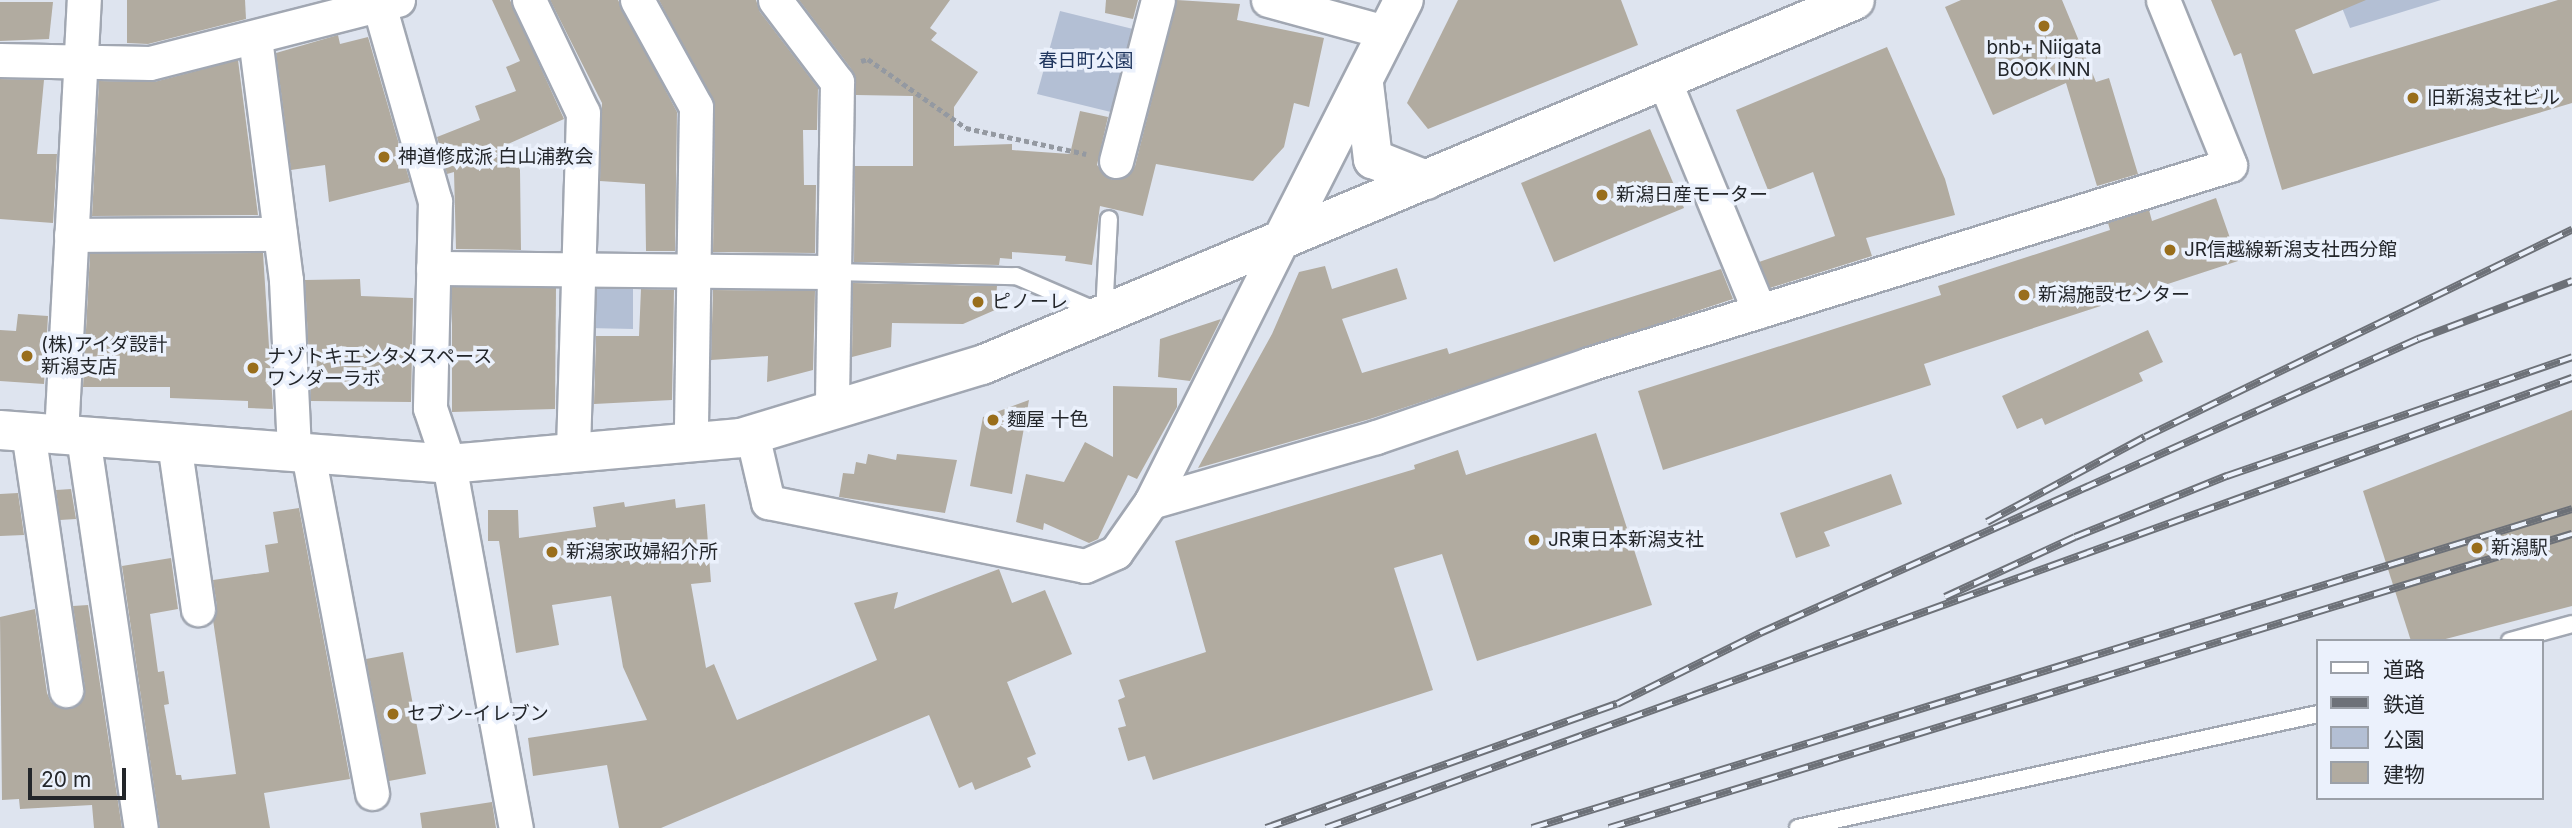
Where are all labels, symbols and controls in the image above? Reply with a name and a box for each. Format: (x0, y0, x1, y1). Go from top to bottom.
marker: bnb+ Niigata BOOK INN (2036, 18, 2052, 34)
place label: bnb+ Niigata BOOK INN (1986, 37, 2102, 81)
park label: 春日町公園 (1039, 50, 1133, 72)
place label: 旧新潟支社ビル (2427, 87, 2560, 109)
marker: 旧新潟支社ビル (2405, 90, 2421, 106)
place label: 神道修成派 白山浦教会 (398, 146, 593, 168)
marker: 神道修成派 白山浦教会 (376, 149, 392, 165)
place label: 新潟日産モーター (1616, 184, 1768, 206)
marker: 新潟日産モーター (1594, 187, 1610, 203)
place label: JR信越線新潟支社西分館 (2184, 239, 2397, 261)
marker: JR信越線新潟支社西分館 (2162, 242, 2178, 258)
place label: 新潟施設センター (2038, 284, 2190, 306)
marker: 新潟施設センター (2016, 287, 2032, 303)
place label: ピノーレ (992, 291, 1068, 313)
marker: ピノーレ (970, 294, 986, 310)
place label: (株)アイダ設計 新潟支店 (41, 334, 169, 378)
place label: ナゾトキエンタメスペース ワンダーラボ (267, 346, 495, 390)
marker: (株)アイダ設計 新潟支店 (19, 348, 35, 364)
marker: ナゾトキエンタメスペース ワンダーラボ (245, 360, 261, 376)
place label: 麵屋 十色 (1007, 409, 1088, 431)
marker: 麵屋 十色 (985, 412, 1001, 428)
place label: JR東日本新潟支社 (1548, 529, 1704, 551)
marker: JR東日本新潟支社 (1526, 532, 1542, 548)
place label: 新潟駅 (2491, 537, 2548, 559)
marker: 新潟駅 (2469, 540, 2485, 556)
place label: 新潟家政婦紹介所 (566, 541, 718, 563)
marker: 新潟家政婦紹介所 (544, 544, 560, 560)
legend (2316, 639, 2544, 800)
text: 道路 (2383, 657, 2425, 682)
text: 鉄道 (2383, 692, 2425, 717)
place label: セブン-イレブン (407, 703, 549, 725)
marker: セブン-イレブン (385, 706, 401, 722)
text: 公園 (2383, 727, 2425, 752)
scale bar (32, 754, 130, 798)
text: 建物 (2383, 762, 2425, 787)
text: 20 m (41, 767, 91, 792)

